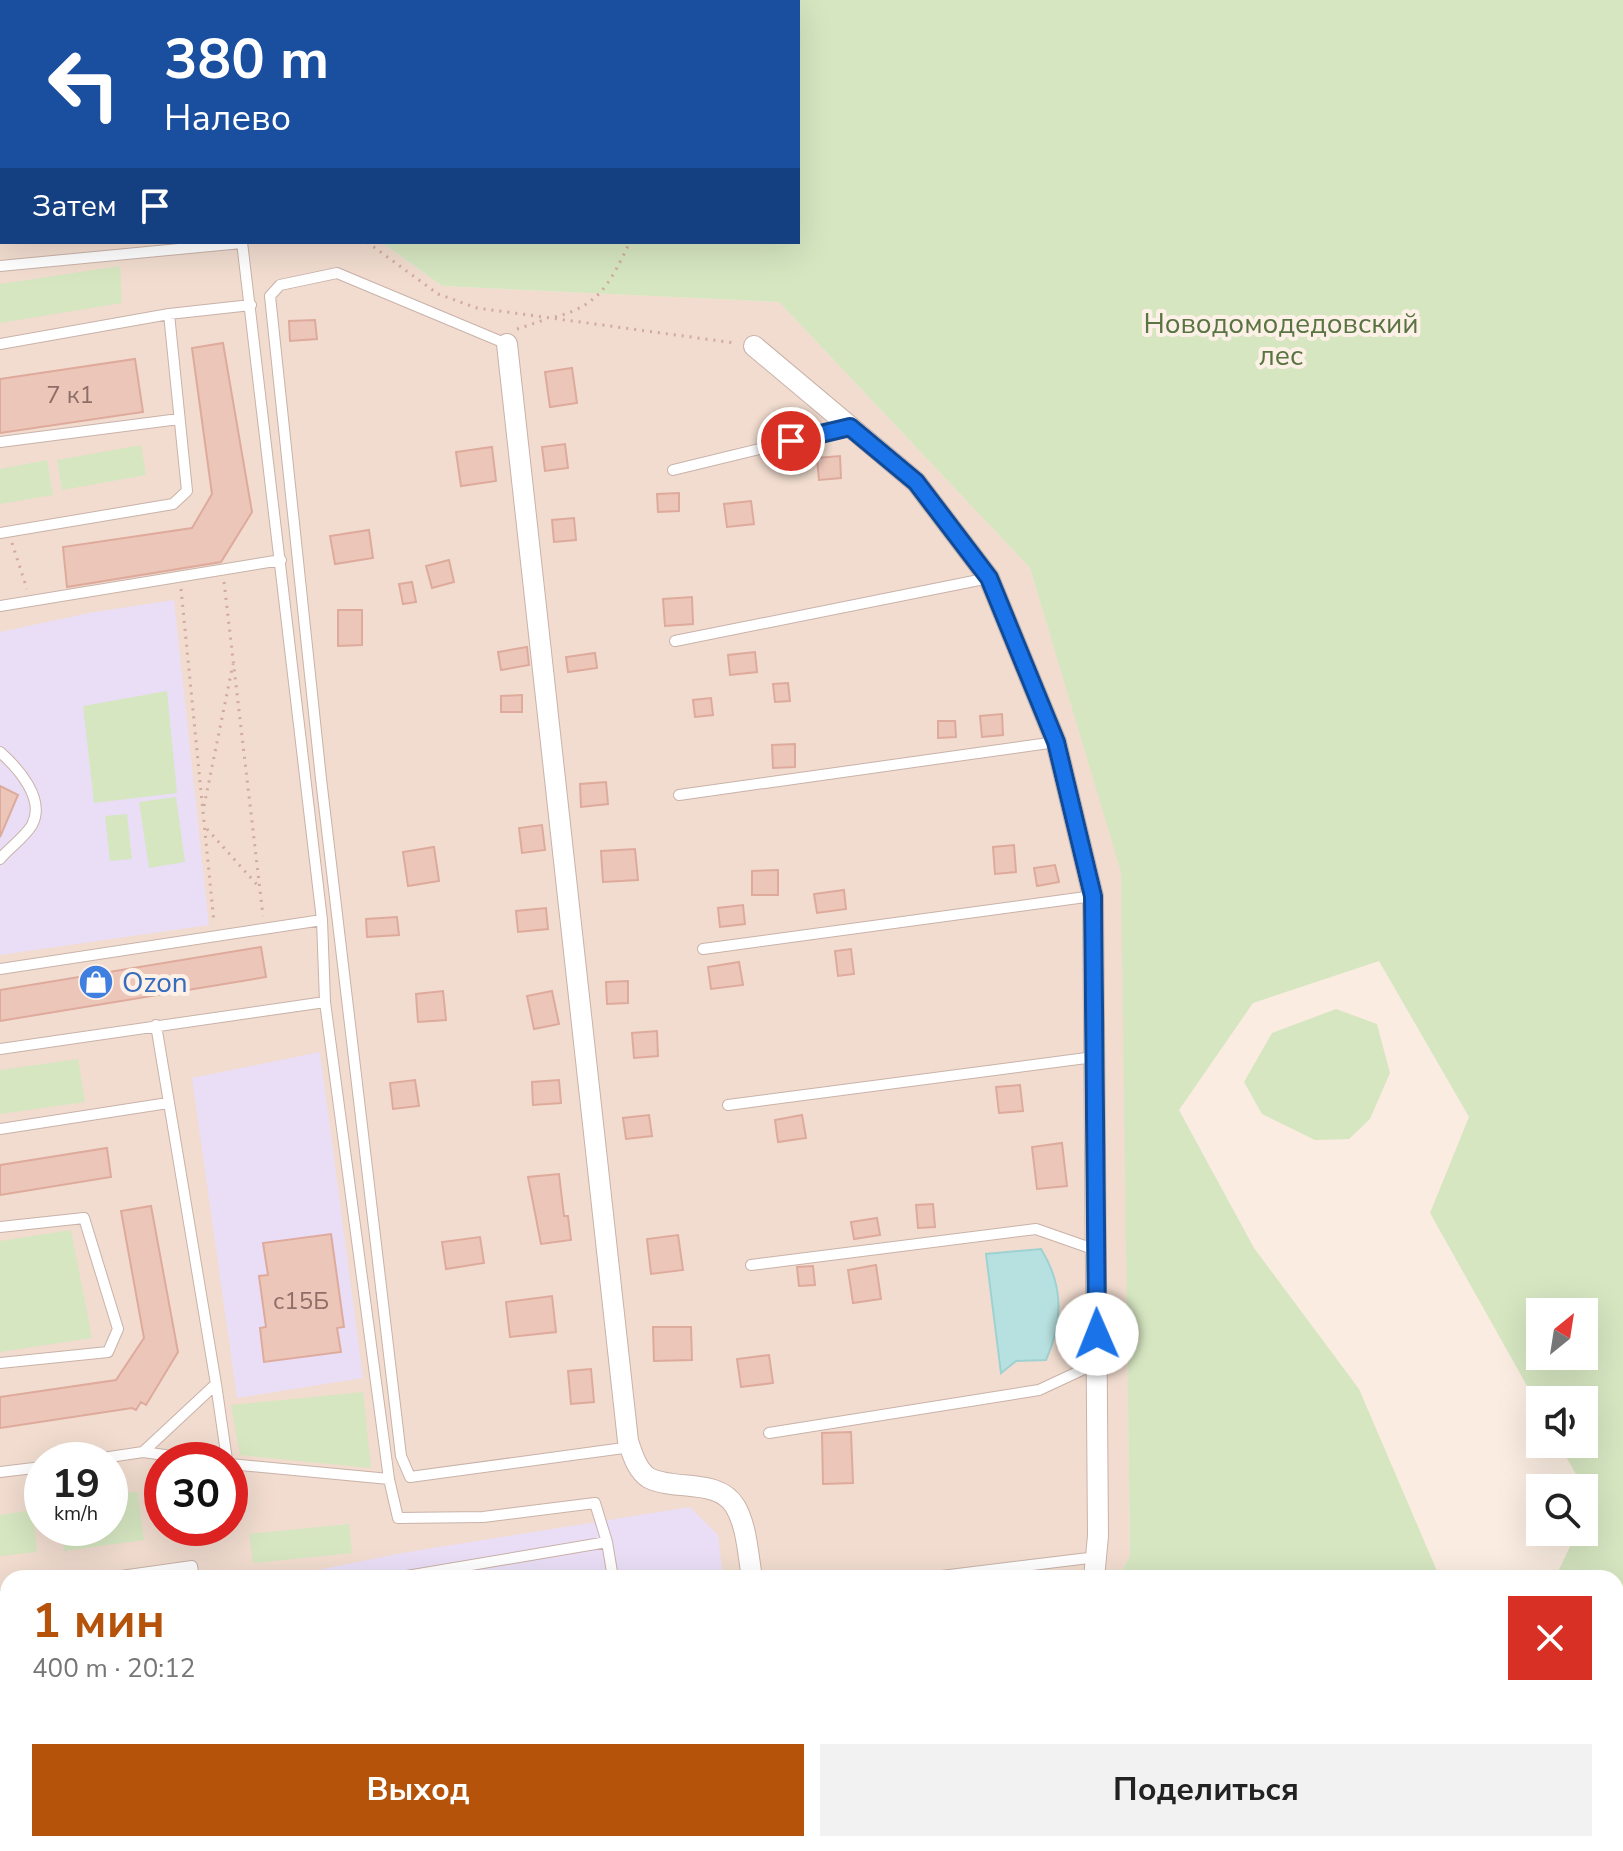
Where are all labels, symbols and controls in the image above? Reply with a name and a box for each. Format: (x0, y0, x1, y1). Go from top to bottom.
text: 380 m (164, 21, 329, 98)
icon: left (32, 32, 136, 136)
text: Налево (164, 94, 291, 143)
icon: arrive (133, 184, 177, 228)
text: Затем (32, 186, 117, 227)
park label: Новодомодедовский лес (1143, 305, 1419, 375)
house number: 7 к1 (46, 379, 94, 411)
pin (757, 407, 825, 475)
icon: arrive (769, 419, 813, 463)
shop icon: Ozon (77, 963, 115, 1001)
place label: Ozon (122, 964, 188, 1002)
house number: с15Б (273, 1285, 329, 1317)
position arrow (1055, 1292, 1139, 1376)
north arrow (1526, 1298, 1598, 1370)
map controls (1526, 1298, 1598, 1546)
button: sound (1526, 1386, 1598, 1458)
speed limit sign: 30 (144, 1442, 248, 1546)
text: 19 (52, 1457, 100, 1511)
button: search (1526, 1474, 1598, 1546)
text: km/h (54, 1500, 98, 1527)
text: 1 мин (32, 1588, 165, 1654)
button: close (1508, 1596, 1592, 1680)
text: 400 m · 20:12 (32, 1651, 195, 1686)
button: Выход (32, 1744, 804, 1836)
button: Поделиться (820, 1744, 1592, 1836)

